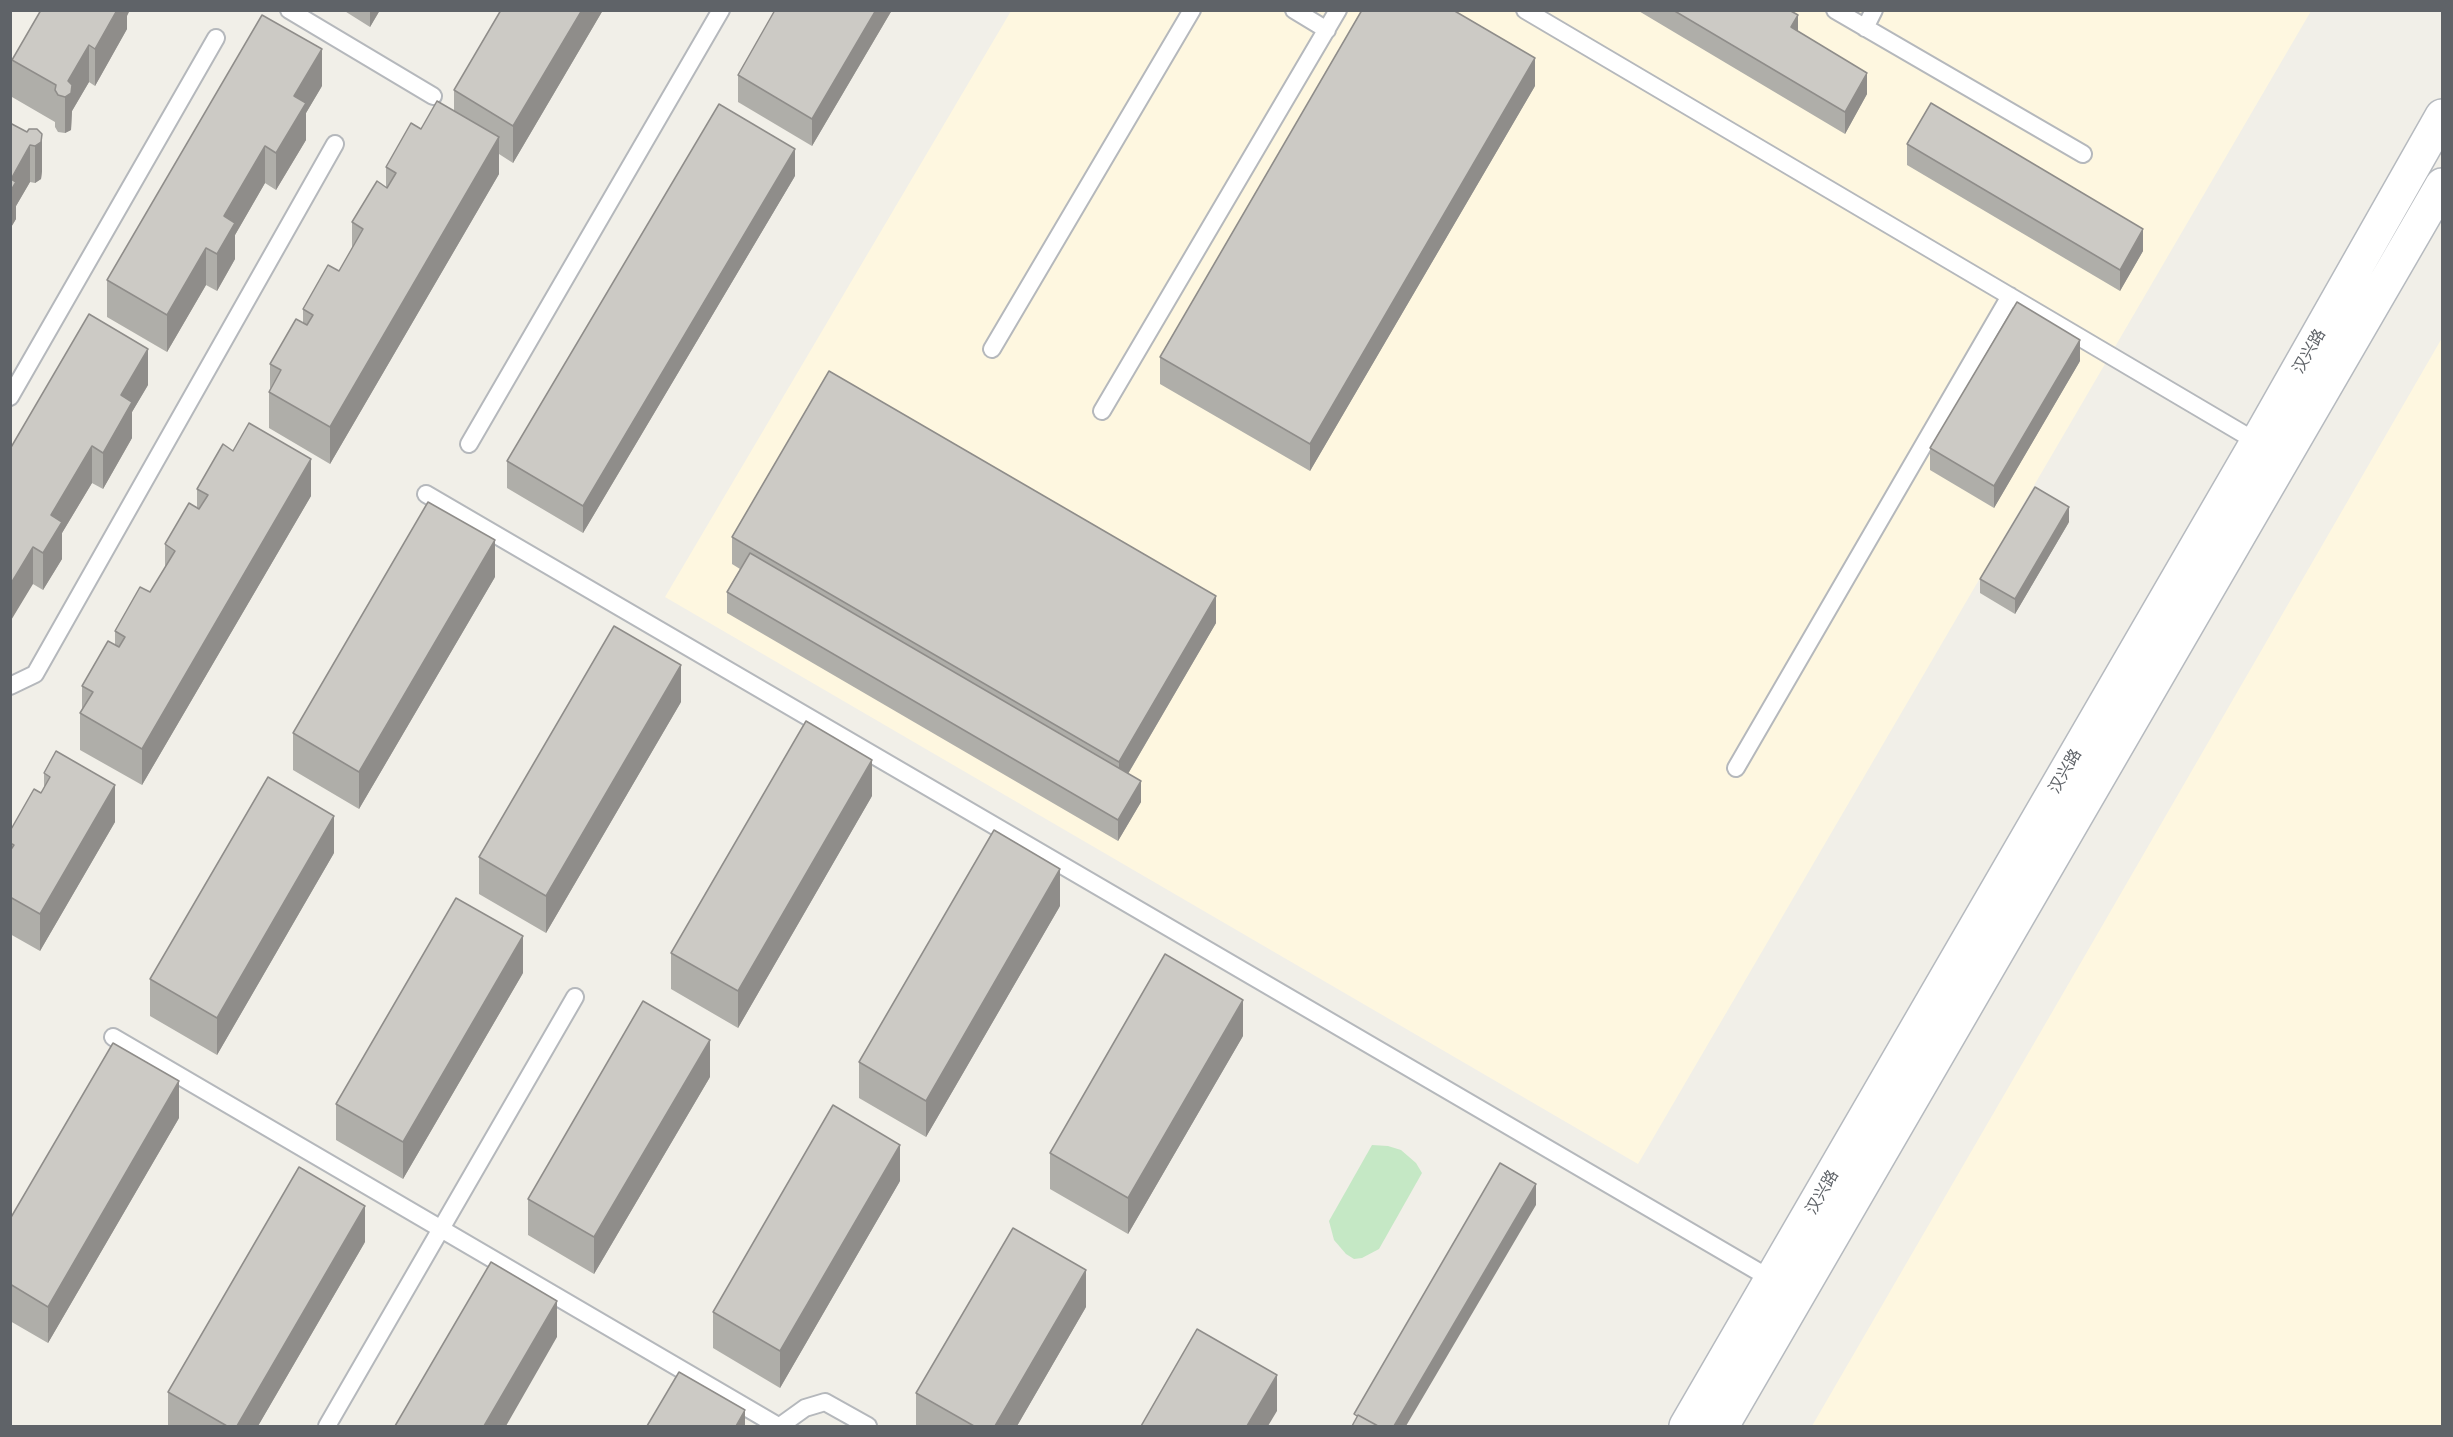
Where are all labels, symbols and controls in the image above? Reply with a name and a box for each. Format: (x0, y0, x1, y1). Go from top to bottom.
street label: 汉兴路 (2289, 325, 2329, 377)
street label: 汉兴路 (2045, 745, 2085, 797)
street label: 汉兴路 (1802, 1166, 1842, 1218)

